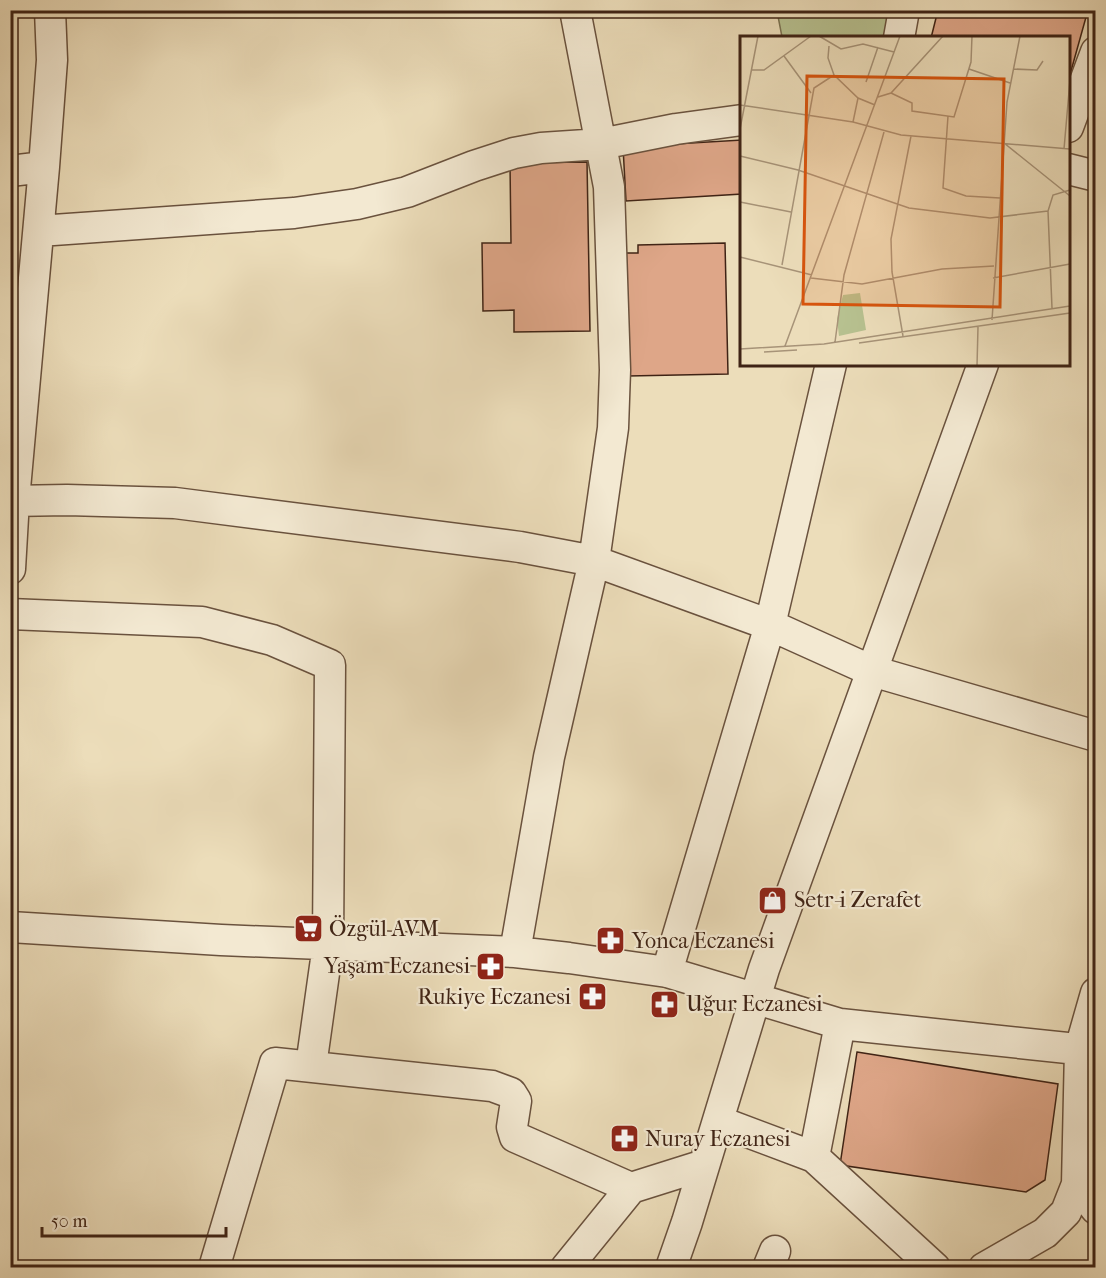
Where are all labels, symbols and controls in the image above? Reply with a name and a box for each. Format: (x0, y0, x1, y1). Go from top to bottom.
inset map (740, 36, 1070, 366)
shop icon: Setr-i Zerafet (757, 884, 789, 916)
place label: Setr-i Zerafet (794, 887, 921, 913)
supermarket icon: Özgül AVM (292, 913, 324, 945)
place label: Özgül AVM (329, 915, 439, 942)
pharmacy icon: Yonca Eczanesi (595, 925, 627, 957)
place label: Yonca Eczanesi (631, 928, 775, 954)
pharmacy icon: Yaşam Eczanesi (475, 950, 507, 982)
place label: Yaşam Eczanesi (323, 953, 470, 979)
pharmacy icon: Rukiye Eczanesi (576, 981, 608, 1013)
place label: Rukiye Eczanesi (417, 984, 571, 1010)
pharmacy icon: Uğur Eczanesi (649, 988, 681, 1020)
place label: Uğur Eczanesi (686, 991, 823, 1017)
pharmacy icon: Nuray Eczanesi (608, 1123, 640, 1155)
place label: Nuray Eczanesi (645, 1126, 791, 1152)
scale bar (42, 1200, 226, 1238)
text: 50 m (51, 1211, 88, 1232)

